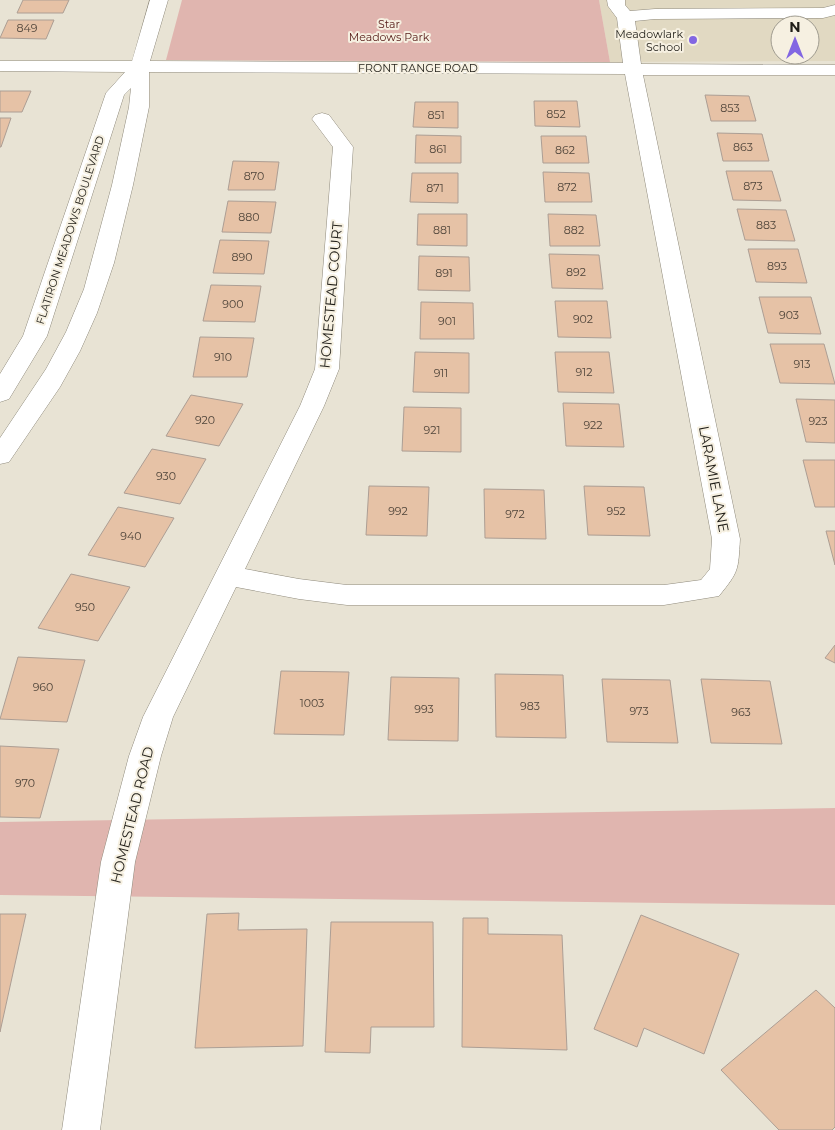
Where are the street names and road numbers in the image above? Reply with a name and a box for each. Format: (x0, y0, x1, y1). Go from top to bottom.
street label: FRONT RANGE ROAD (358, 61, 478, 75)
street label: FLATIRON MEADOWS BOULEVARD (33, 134, 107, 326)
street label: HOMESTEAD COURT (316, 221, 346, 369)
street label: LARAMIE LANE (695, 424, 733, 534)
street label: HOMESTEAD ROAD (106, 745, 158, 885)

